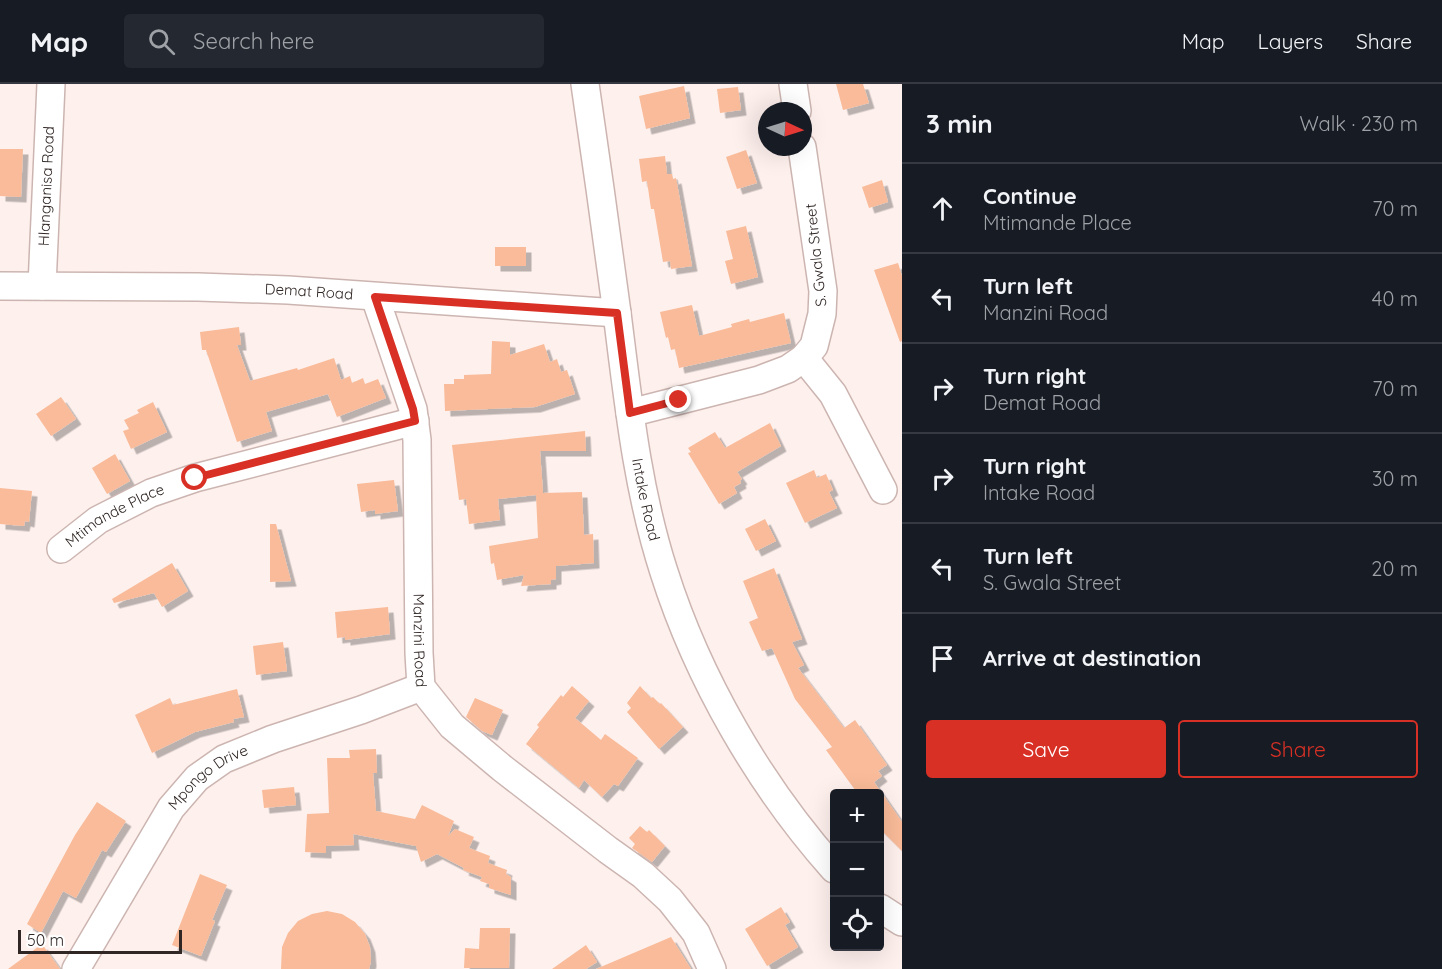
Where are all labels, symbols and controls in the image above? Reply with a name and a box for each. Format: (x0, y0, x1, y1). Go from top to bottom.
search box (124, 14, 544, 68)
text: Map (30, 24, 88, 59)
icon: search (145, 25, 178, 58)
text: Search here (193, 27, 315, 55)
text: Map (1182, 28, 1225, 54)
text: Layers (1258, 28, 1323, 54)
text: Share (1356, 28, 1412, 54)
north arrow (758, 102, 812, 156)
text: 3 min (926, 107, 993, 140)
text: Walk · 230 m (1299, 111, 1418, 136)
street label: Hlanganisa Road (34, 126, 58, 246)
text: Continue (983, 182, 1077, 210)
icon: ahead (926, 192, 959, 225)
text: 70 m (1372, 196, 1418, 221)
street label: S. Gwala Street (801, 202, 830, 308)
text: Mtimande Place (983, 210, 1132, 235)
text: Turn left (983, 272, 1073, 300)
street label: Demat Road (264, 279, 354, 304)
icon: left (926, 282, 959, 315)
text: 40 m (1372, 286, 1418, 311)
text: Manzini Road (983, 300, 1108, 325)
text: Turn right (983, 362, 1087, 390)
icon: right (926, 372, 959, 405)
text: 70 m (1372, 376, 1418, 401)
route end (665, 386, 691, 412)
text: Demat Road (983, 390, 1101, 415)
text: Turn right (983, 452, 1087, 480)
street label: Intake Road (628, 457, 664, 543)
icon: right (926, 462, 959, 495)
route start (181, 464, 207, 490)
text: 30 m (1372, 466, 1418, 491)
street label: Mtimande Place (61, 479, 167, 551)
text: Intake Road (983, 480, 1095, 505)
text: Turn left (983, 542, 1073, 570)
icon: left (926, 552, 959, 585)
text: 20 m (1371, 556, 1418, 581)
text: S. Gwala Street (983, 570, 1121, 595)
street label: Manzini Road (409, 593, 431, 688)
icon: arrive (926, 642, 959, 675)
text: Arrive at destination (983, 644, 1201, 672)
button: Save (926, 720, 1166, 778)
button: Share (1178, 720, 1418, 778)
street label: Mpongo Drive (164, 740, 251, 814)
map controls (830, 789, 884, 951)
button: + (830, 789, 884, 843)
button: − (830, 843, 884, 897)
button: locate (830, 897, 884, 951)
scale bar (18, 927, 182, 954)
text: 50 m (27, 930, 64, 950)

